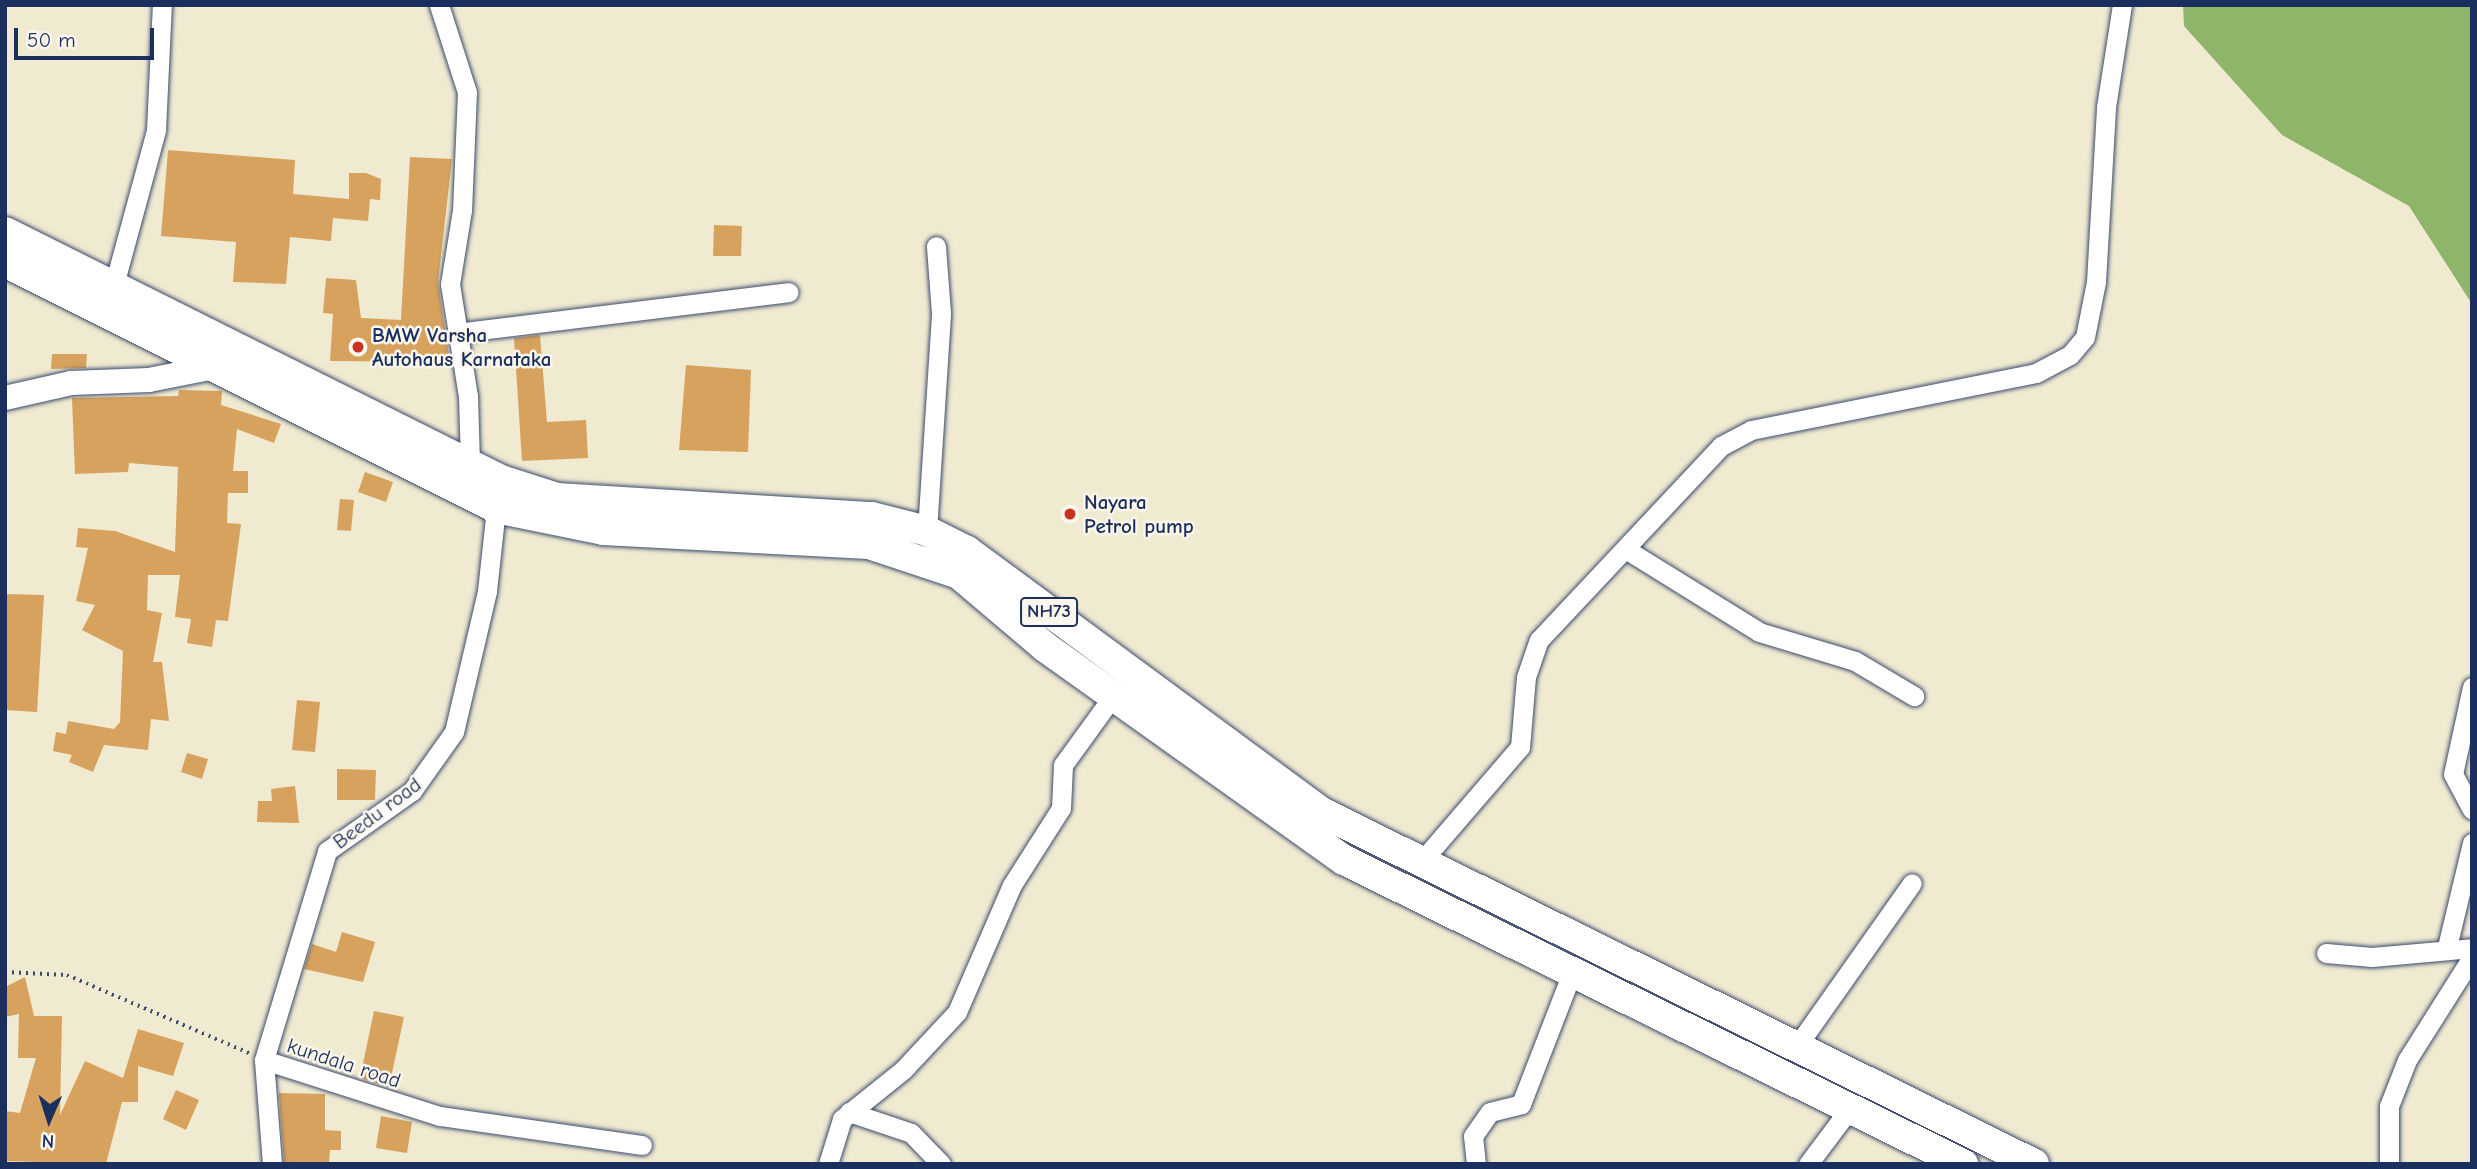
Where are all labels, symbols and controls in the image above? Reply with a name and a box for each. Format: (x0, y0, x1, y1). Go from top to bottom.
scale bar (18, 14, 158, 58)
text: 50 m (27, 28, 76, 52)
place label: BMW Varsha Autohaus Karnataka (372, 322, 551, 372)
marker: BMW Varsha Autohaus Karnataka (350, 339, 366, 355)
place label: Nayara Petrol pump (1084, 489, 1194, 539)
marker: Nayara Petrol pump (1062, 506, 1078, 522)
road number: NH73 (1019, 596, 1079, 628)
street label: Beedu road (328, 772, 426, 854)
street label: kundala road (284, 1033, 404, 1093)
north arrow (14, 1085, 84, 1155)
text: N (41, 1130, 55, 1152)

